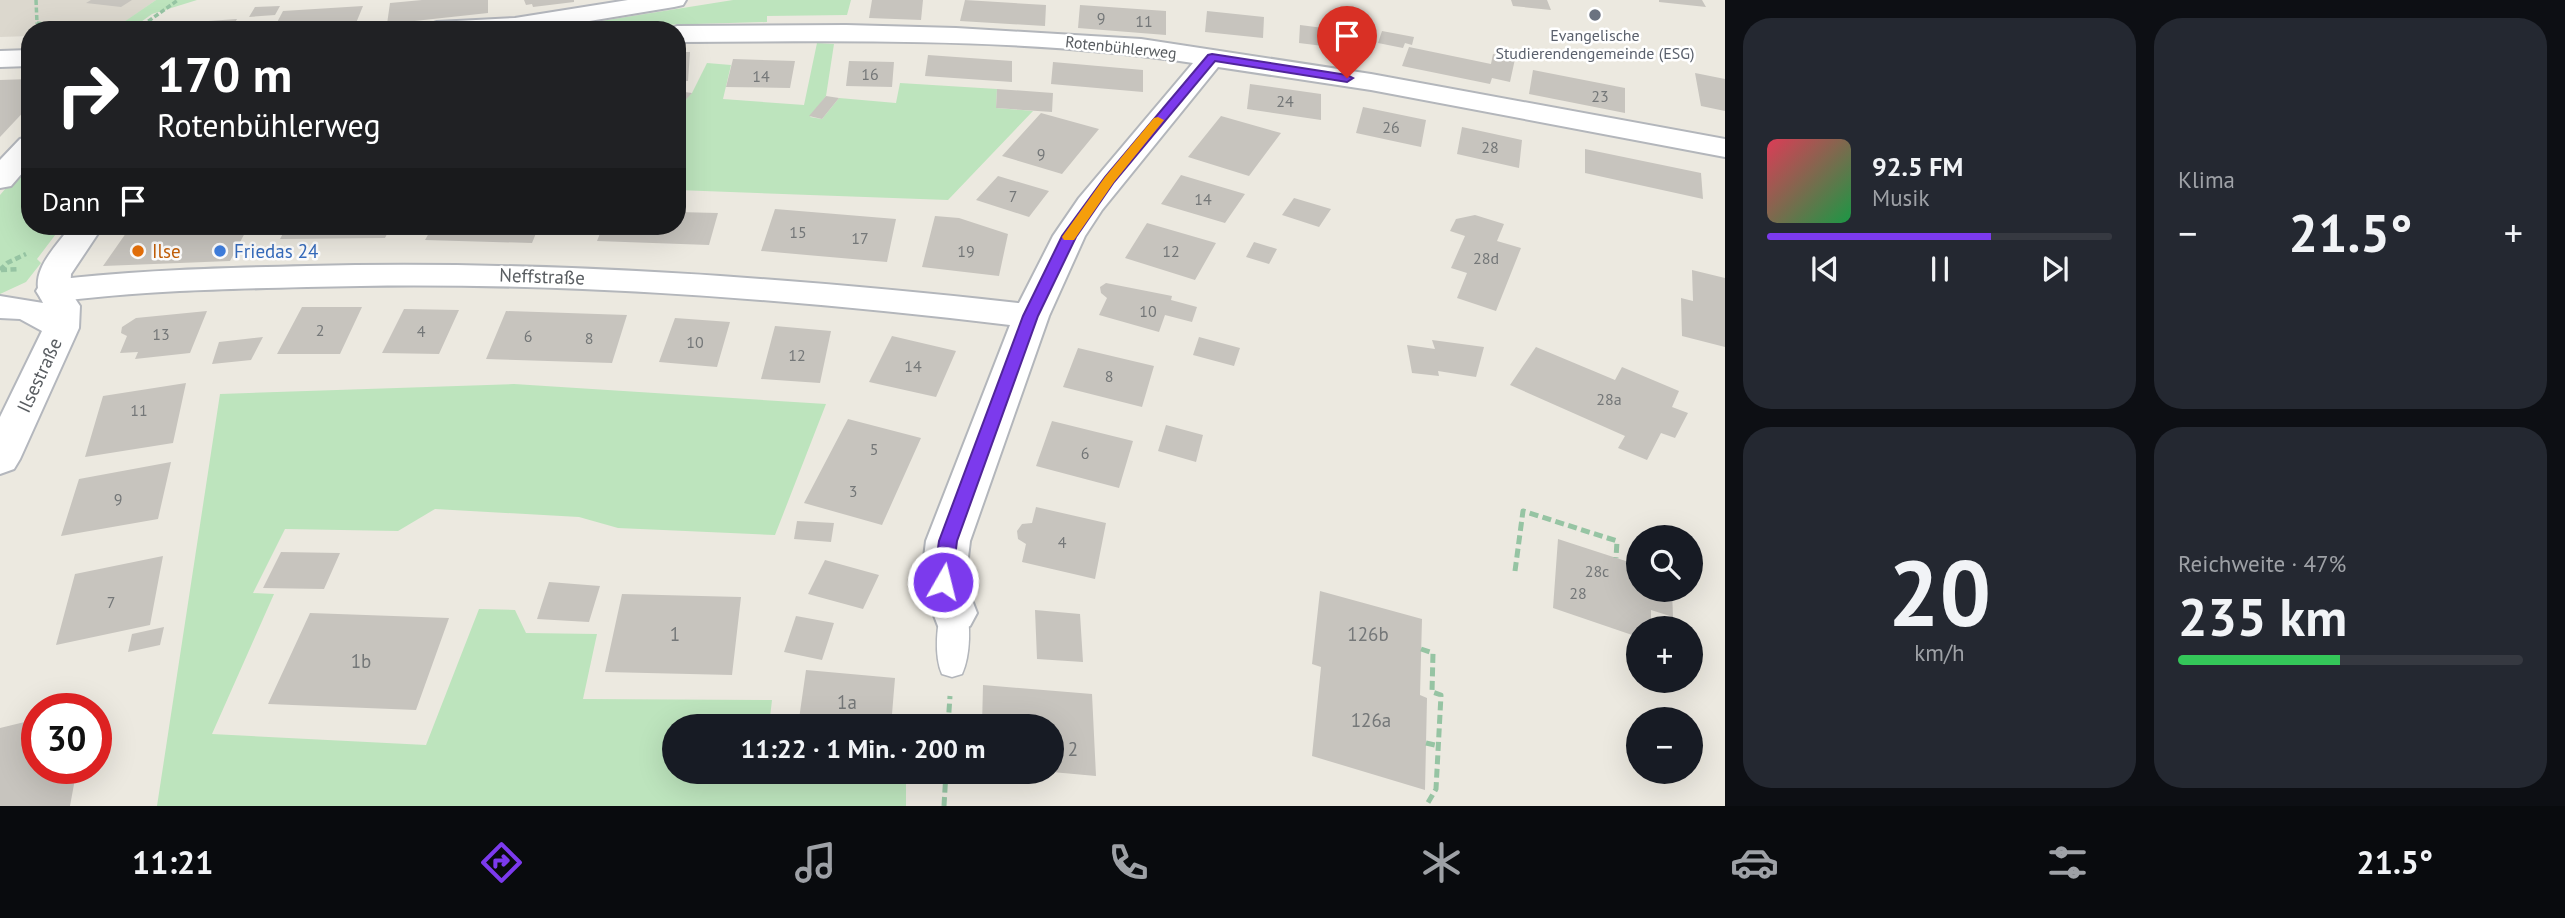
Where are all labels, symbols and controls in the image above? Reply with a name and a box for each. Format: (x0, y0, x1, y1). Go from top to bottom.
pin (1317, 6, 1377, 78)
marker: Evangelische Studierendengemeinde (ESG) (1587, 7, 1603, 23)
house number: 9 (1097, 8, 1105, 28)
house number: 11 (1135, 11, 1153, 31)
icon: arrive (1328, 17, 1366, 55)
place label: Evangelische Studierendengemeinde (ESG) (1495, 25, 1695, 63)
street label: Rotenbühlerweg (1064, 31, 1178, 63)
text: 170 m (157, 42, 292, 106)
icon: right (42, 49, 133, 140)
house number: 16 (861, 64, 879, 84)
house number: 14 (752, 66, 770, 86)
house number: 23 (1591, 86, 1609, 106)
house number: 24 (1276, 91, 1294, 111)
text: Rotenbühlerweg (157, 104, 381, 146)
house number: 26 (1382, 117, 1400, 137)
house number: 28 (1481, 137, 1499, 157)
house number: 9 (1037, 144, 1045, 164)
text: 92.5 FM (1872, 150, 1963, 183)
text: Klima (2178, 165, 2235, 194)
icon: arrive (114, 182, 152, 220)
text: Musik (1872, 183, 1929, 212)
text: Dann (42, 185, 100, 218)
house number: 7 (1009, 186, 1017, 206)
house number: 14 (1194, 189, 1212, 209)
text: 21.5° (2289, 199, 2412, 266)
text: − (2178, 208, 2197, 257)
text: + (2504, 208, 2523, 257)
house number: 15 (789, 222, 807, 242)
house number: 17 (851, 228, 869, 248)
place label: Ilse (152, 239, 181, 263)
place label: Friedas 24 (234, 239, 318, 263)
house number: 19 (957, 241, 975, 261)
house number: 12 (1162, 241, 1180, 261)
marker: Ilse (130, 243, 146, 259)
marker: Friedas 24 (212, 243, 228, 259)
house number: 28d (1473, 248, 1499, 268)
icon: previous (1806, 250, 1844, 288)
icon: pause (1921, 250, 1959, 288)
icon: next (2036, 250, 2074, 288)
street label: Neffstraße (499, 263, 585, 289)
house number: 10 (1139, 301, 1157, 321)
house number: 2 (316, 320, 324, 340)
house number: 4 (417, 321, 426, 341)
house number: 13 (152, 324, 170, 344)
house number: 6 (524, 326, 532, 346)
house number: 8 (585, 328, 593, 348)
house number: 10 (686, 332, 704, 352)
street label: Ilsestraße (11, 334, 67, 416)
house number: 12 (788, 345, 806, 365)
house number: 14 (904, 356, 922, 376)
house number: 8 (1105, 366, 1113, 386)
house number: 28a (1596, 389, 1622, 409)
house number: 11 (130, 400, 148, 420)
house number: 5 (870, 439, 878, 459)
house number: 6 (1081, 443, 1089, 463)
house number: 3 (849, 481, 857, 501)
house number: 9 (114, 489, 122, 509)
map controls (1626, 525, 1703, 784)
button: search (1626, 525, 1703, 602)
house number: 4 (1058, 532, 1067, 552)
text: 20 (1888, 533, 1991, 651)
position arrow (906, 545, 980, 619)
text: Reichweite · 47% (2178, 549, 2346, 578)
house number: 28c (1585, 561, 1609, 581)
house number: 28 (1569, 583, 1587, 603)
text: 235 km (2178, 583, 2347, 650)
house number: 7 (107, 592, 115, 612)
button: + (1626, 616, 1703, 693)
house number: 1 (670, 622, 680, 646)
house number: 126b (1347, 622, 1389, 646)
text: km/h (1914, 638, 1965, 667)
house number: 1b (351, 649, 371, 673)
house number: 1a (837, 690, 857, 714)
speed limit sign: 30 (21, 693, 112, 784)
button: − (1626, 707, 1703, 784)
house number: 126a (1351, 708, 1391, 732)
text: 11:22 · 1 Min. · 200 m (740, 732, 986, 765)
house number: 2 (1068, 737, 1078, 761)
icon: directions (477, 838, 526, 887)
icon: music (791, 838, 840, 887)
icon: phone (1104, 838, 1153, 887)
icon: climate (1417, 838, 1466, 887)
icon: car (1730, 838, 1779, 887)
icon: filters (2043, 838, 2092, 887)
text: 11:21 (132, 841, 213, 883)
text: 21.5° (2357, 841, 2433, 883)

